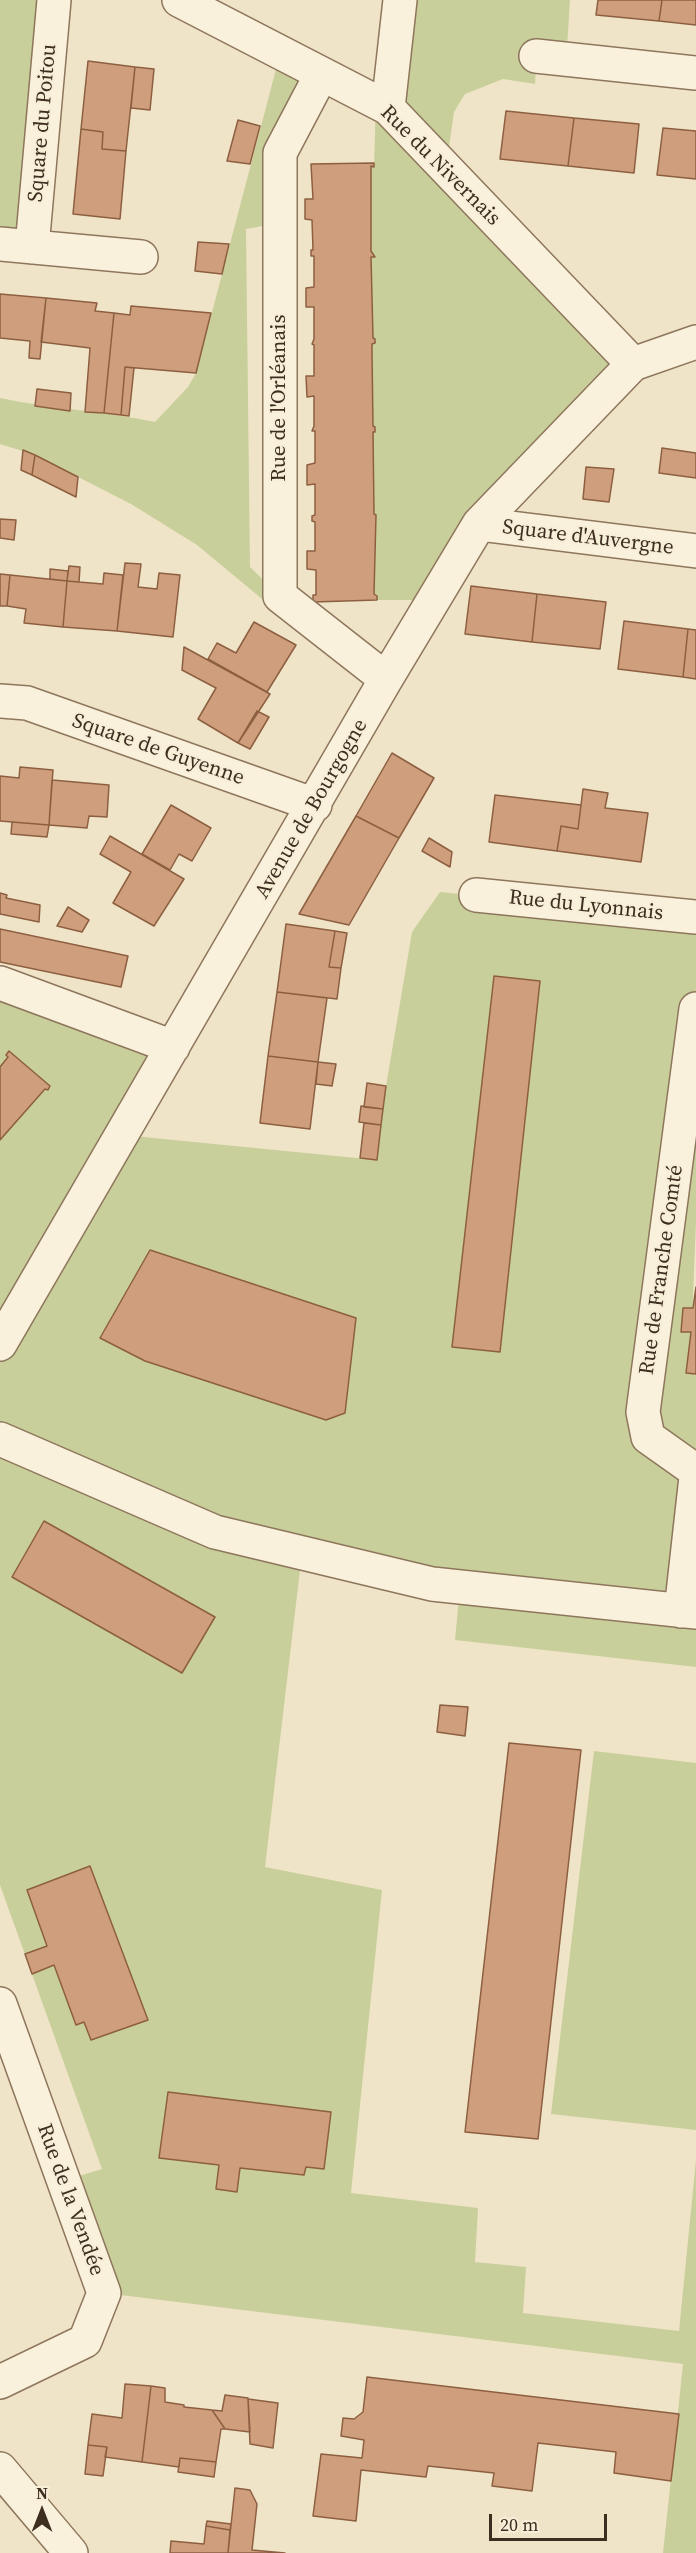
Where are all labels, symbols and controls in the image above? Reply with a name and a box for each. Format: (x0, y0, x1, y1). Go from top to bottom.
street label: Square du Poitou (24, 43, 62, 203)
street label: Rue du Nivernais (375, 101, 505, 231)
street label: Rue de l'Orléanais (267, 314, 293, 482)
street label: Square d'Auvergne (501, 515, 675, 561)
street label: Square de Guyenne (69, 709, 247, 791)
street label: Avenue de Bourgogne (250, 715, 374, 903)
street label: Rue du Lyonnais (508, 885, 664, 927)
street label: Rue de Franche Comté (635, 1163, 689, 1377)
street label: Rue de la Vendée (31, 2121, 109, 2279)
north arrow (12, 2481, 72, 2541)
text: N (36, 2482, 48, 2504)
scale bar (492, 2502, 610, 2540)
text: 20 m (500, 2512, 538, 2537)

